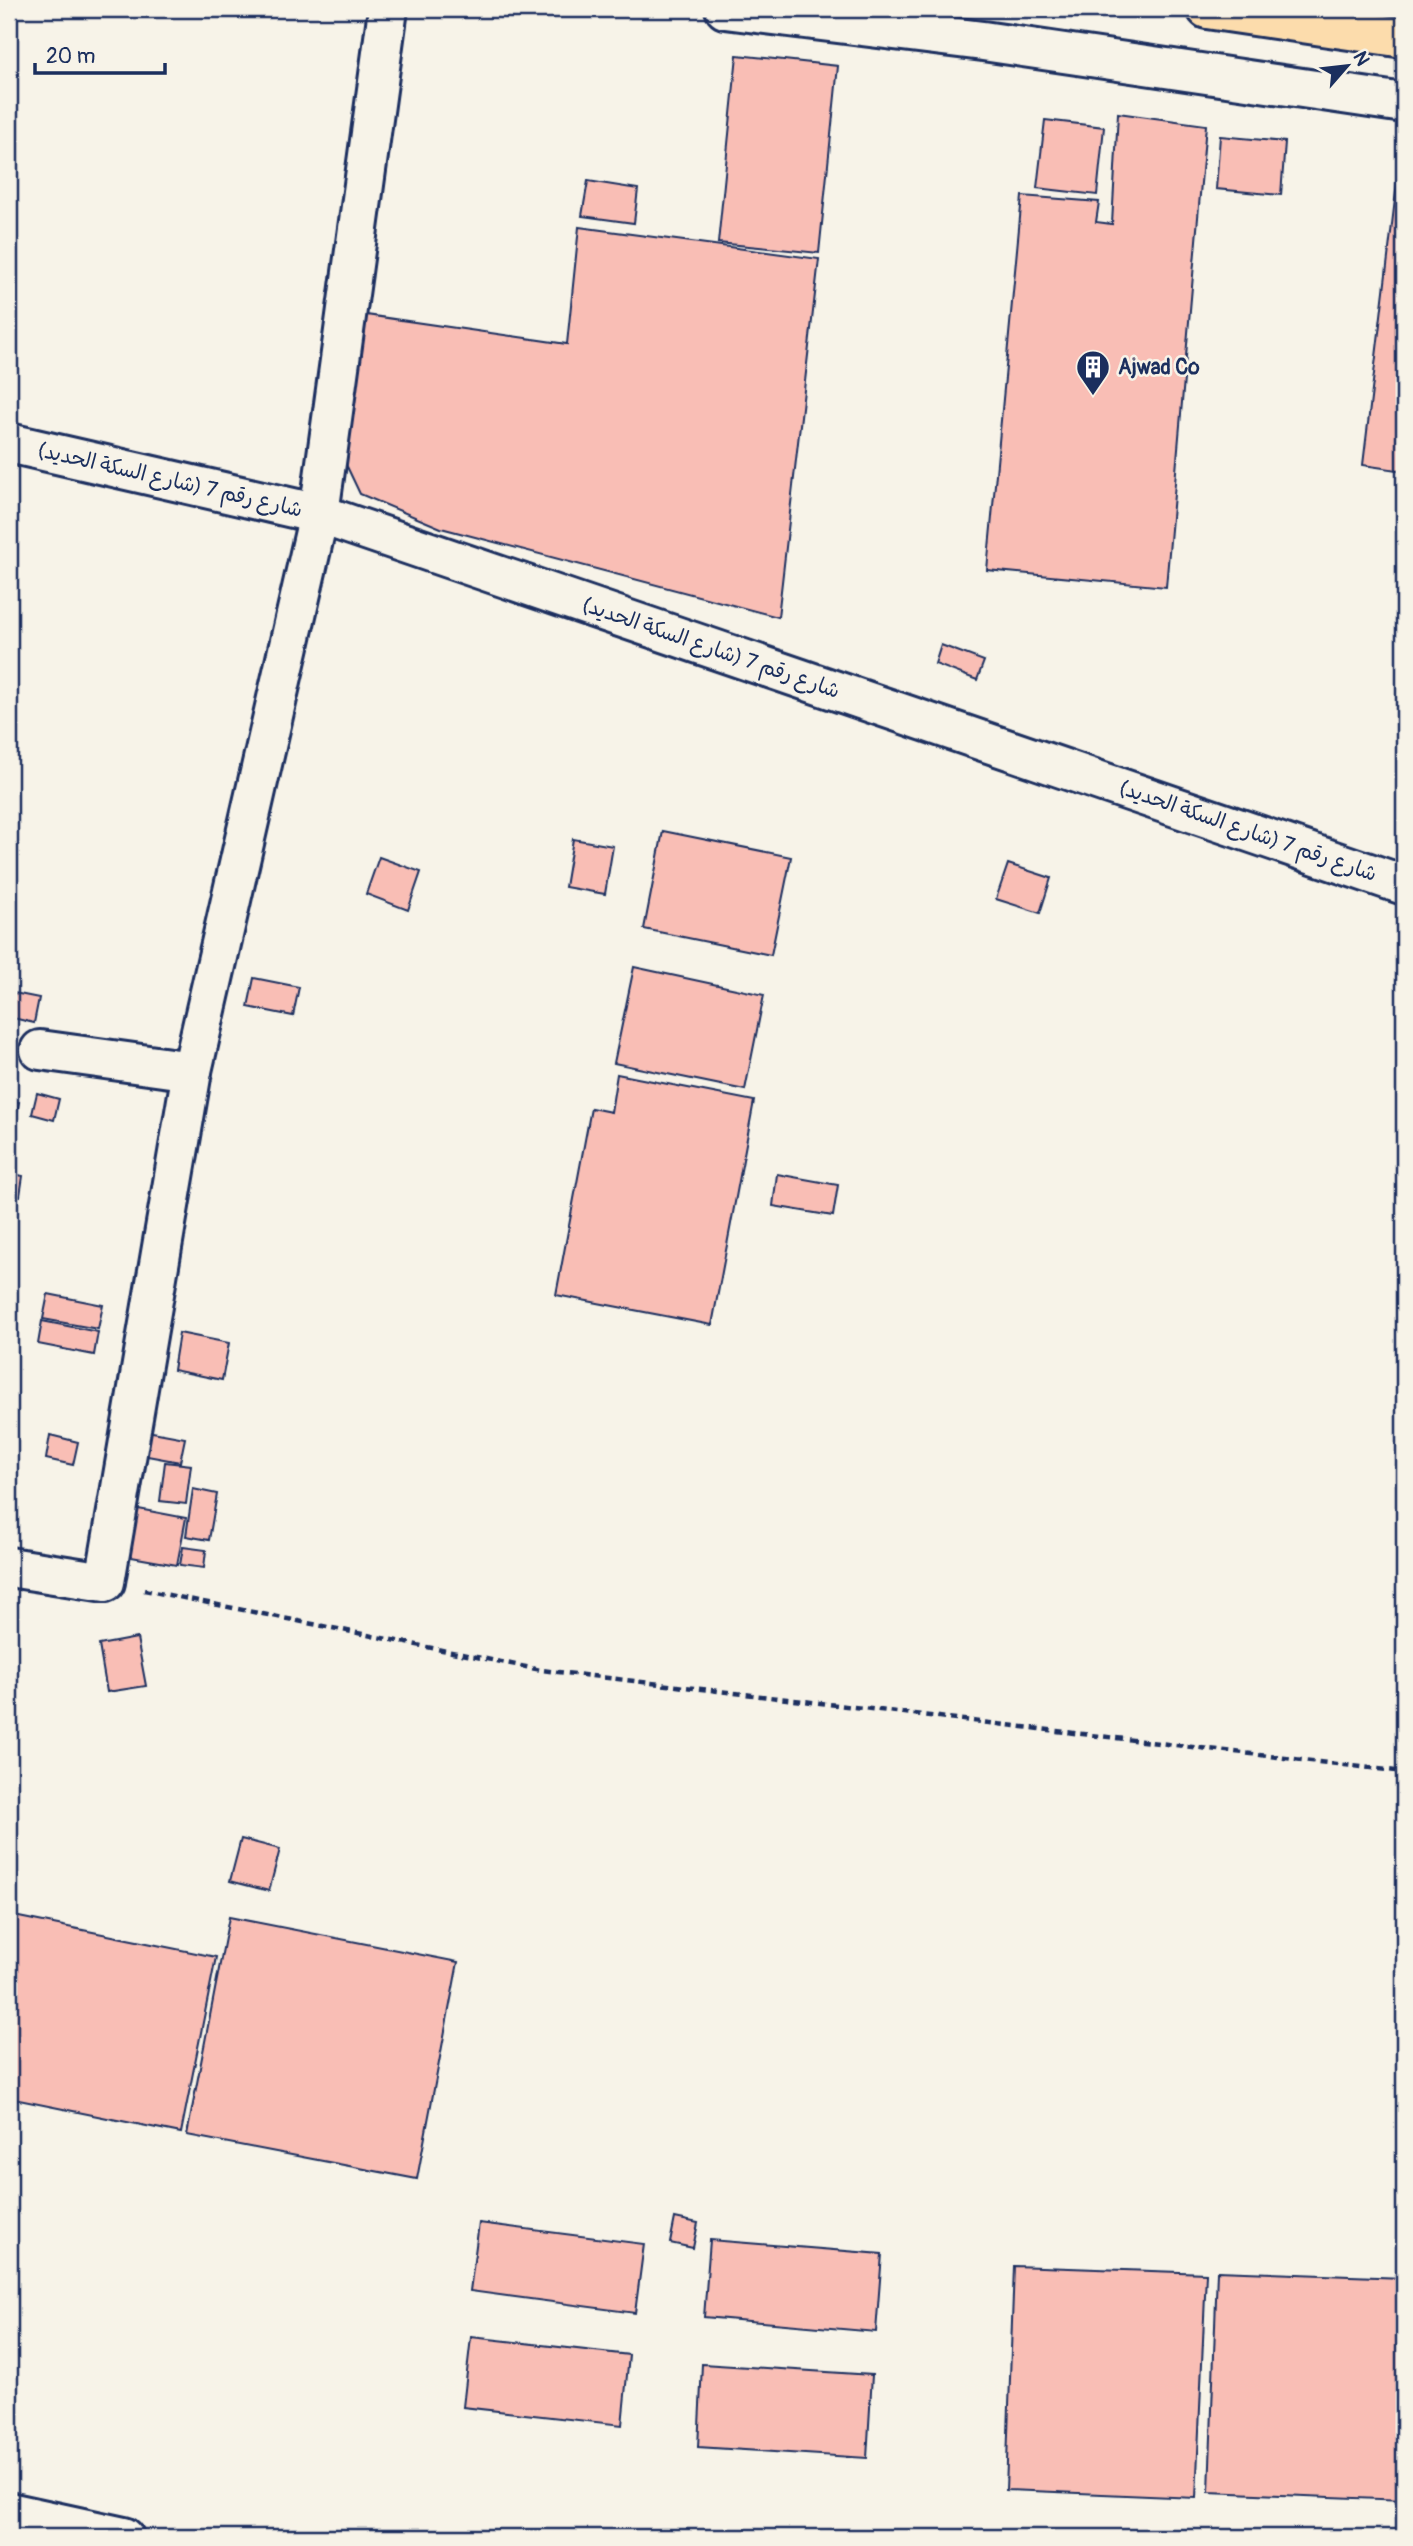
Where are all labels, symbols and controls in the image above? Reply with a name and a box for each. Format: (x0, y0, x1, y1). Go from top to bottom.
scale bar (35, 32, 164, 76)
north arrow (1312, 32, 1382, 102)
text: 20 m (46, 43, 95, 70)
text: N (1348, 47, 1375, 70)
building icon: Ajwad Co (1074, 348, 1112, 397)
place label: Ajwad Co (1118, 354, 1200, 381)
street label: شارع رقم 7 (شارع السكة الحديد) (35, 436, 305, 526)
street label: شارع رقم 7 (شارع السكة الحديد) (578, 591, 843, 707)
street label: شارع رقم 7 (شارع السكة الحديد) (1115, 774, 1380, 890)

